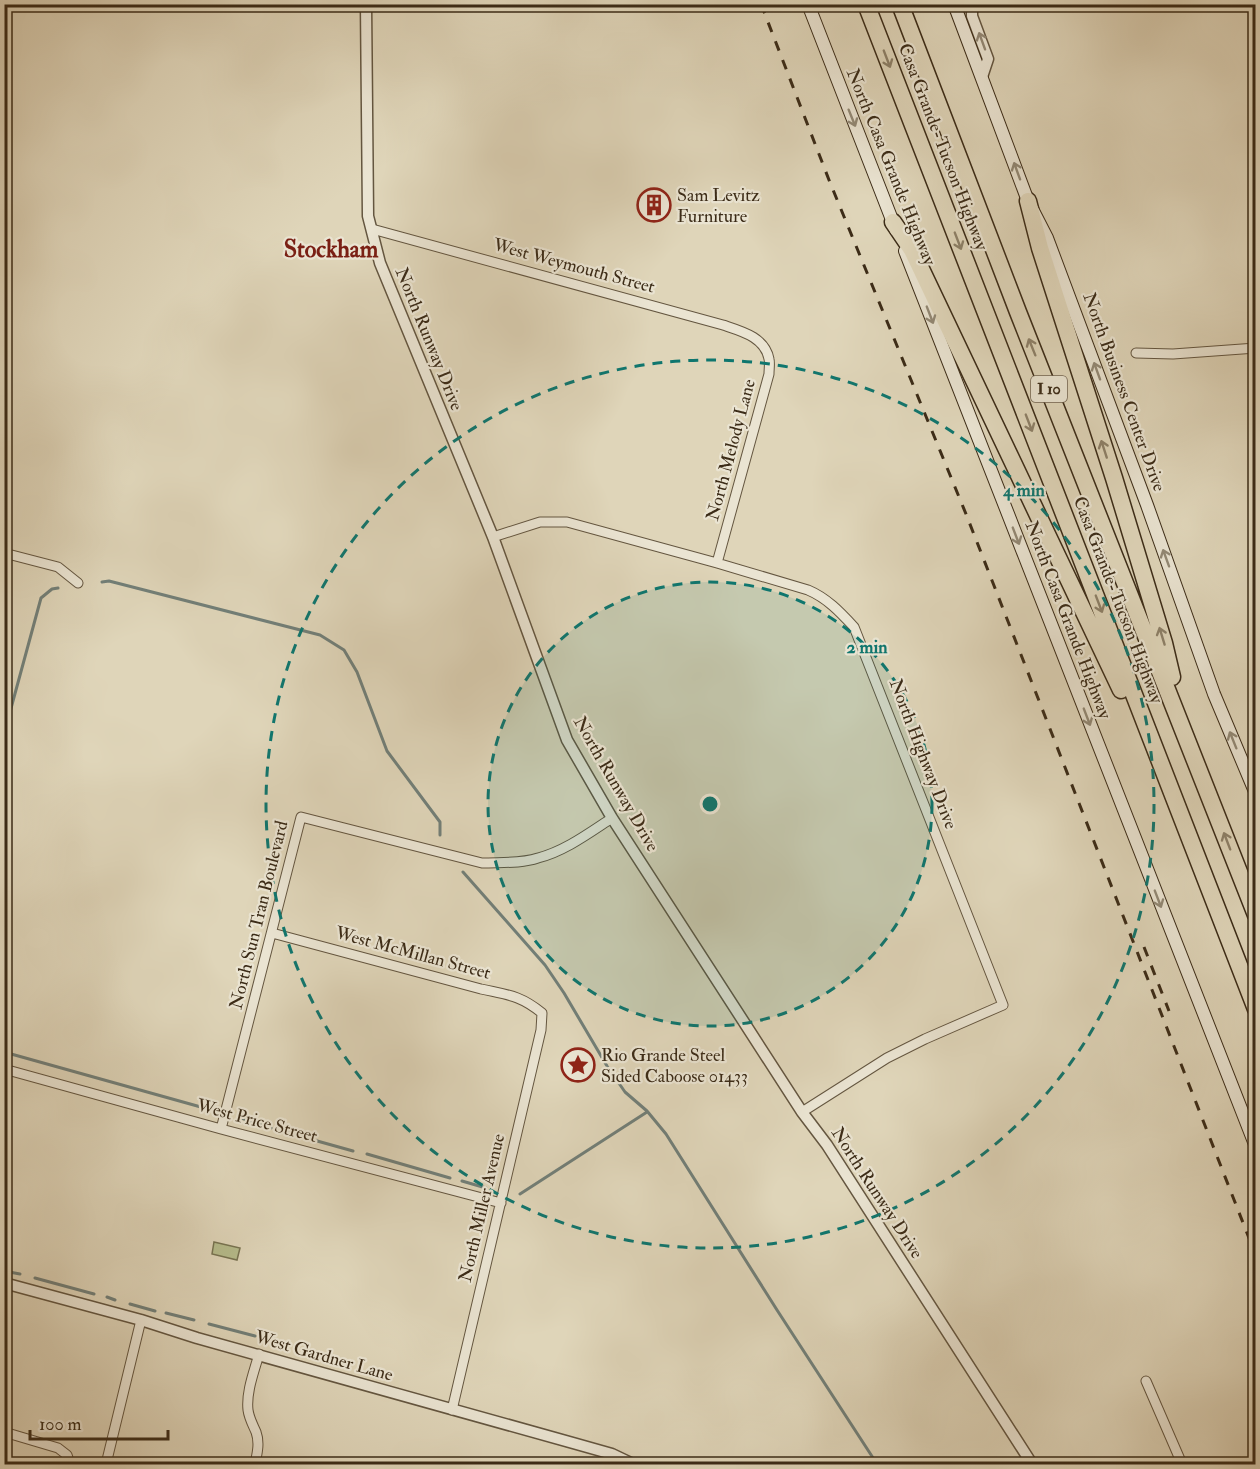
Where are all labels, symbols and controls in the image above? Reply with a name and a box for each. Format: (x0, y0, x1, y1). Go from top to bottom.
one-way arrow (975, 32, 986, 51)
street label: Casa Grande-Tucson Highway (893, 40, 994, 255)
one-way arrow (882, 49, 893, 68)
street label: North Casa Grande Highway (841, 65, 941, 270)
one-way arrow (847, 108, 858, 127)
one-way arrow (1011, 162, 1022, 181)
place label: Sam Levitz Furniture (677, 184, 760, 228)
building icon: Sam Levitz Furniture (636, 187, 672, 223)
one-way arrow (953, 231, 964, 250)
street label: West Weymouth Street (490, 233, 658, 299)
district label: Stockham (284, 234, 379, 265)
street label: North Runway Drive (390, 264, 468, 414)
street label: North Business Center Drive (1077, 289, 1171, 495)
one-way arrow (925, 305, 936, 324)
one-way arrow (1026, 339, 1037, 357)
one-way arrow (1091, 362, 1102, 381)
street label: North Melody Lane (701, 376, 761, 523)
road number: I 10 (1031, 376, 1067, 402)
one-way arrow (1024, 413, 1035, 431)
one-way arrow (1098, 440, 1109, 459)
text: 4 min (1002, 479, 1045, 502)
street label: Casa Grande-Tucson Highway (1068, 493, 1169, 708)
street label: North Casa Grande Highway (1020, 518, 1117, 723)
one-way arrow (1011, 526, 1022, 545)
one-way arrow (1159, 549, 1170, 567)
one-way arrow (1094, 595, 1105, 613)
one-way arrow (1155, 627, 1166, 646)
text: 2 min (847, 636, 888, 659)
street label: North Highway Drive (884, 676, 962, 833)
one-way arrow (1082, 708, 1093, 726)
street label: North Runway Drive (568, 712, 664, 856)
one-way arrow (1227, 732, 1238, 750)
centre of rings (700, 794, 720, 814)
street label: North Sun Tran Boulevard (224, 818, 294, 1012)
one-way arrow (1220, 832, 1231, 851)
one-way arrow (1153, 889, 1164, 908)
street label: West McMillan Street (332, 921, 493, 985)
place label: Rio Grande Steel Sided Caboose 01433 (601, 1044, 748, 1088)
place icon: Rio Grande Steel Sided Caboose 01433 (560, 1047, 596, 1083)
street label: West Price Street (193, 1094, 320, 1148)
street label: North Runway Drive (826, 1123, 928, 1264)
street label: North Miller Avenue (454, 1131, 510, 1284)
street label: West Gardner Lane (251, 1325, 396, 1387)
scale bar (30, 1403, 168, 1441)
text: 100 m (39, 1413, 82, 1436)

